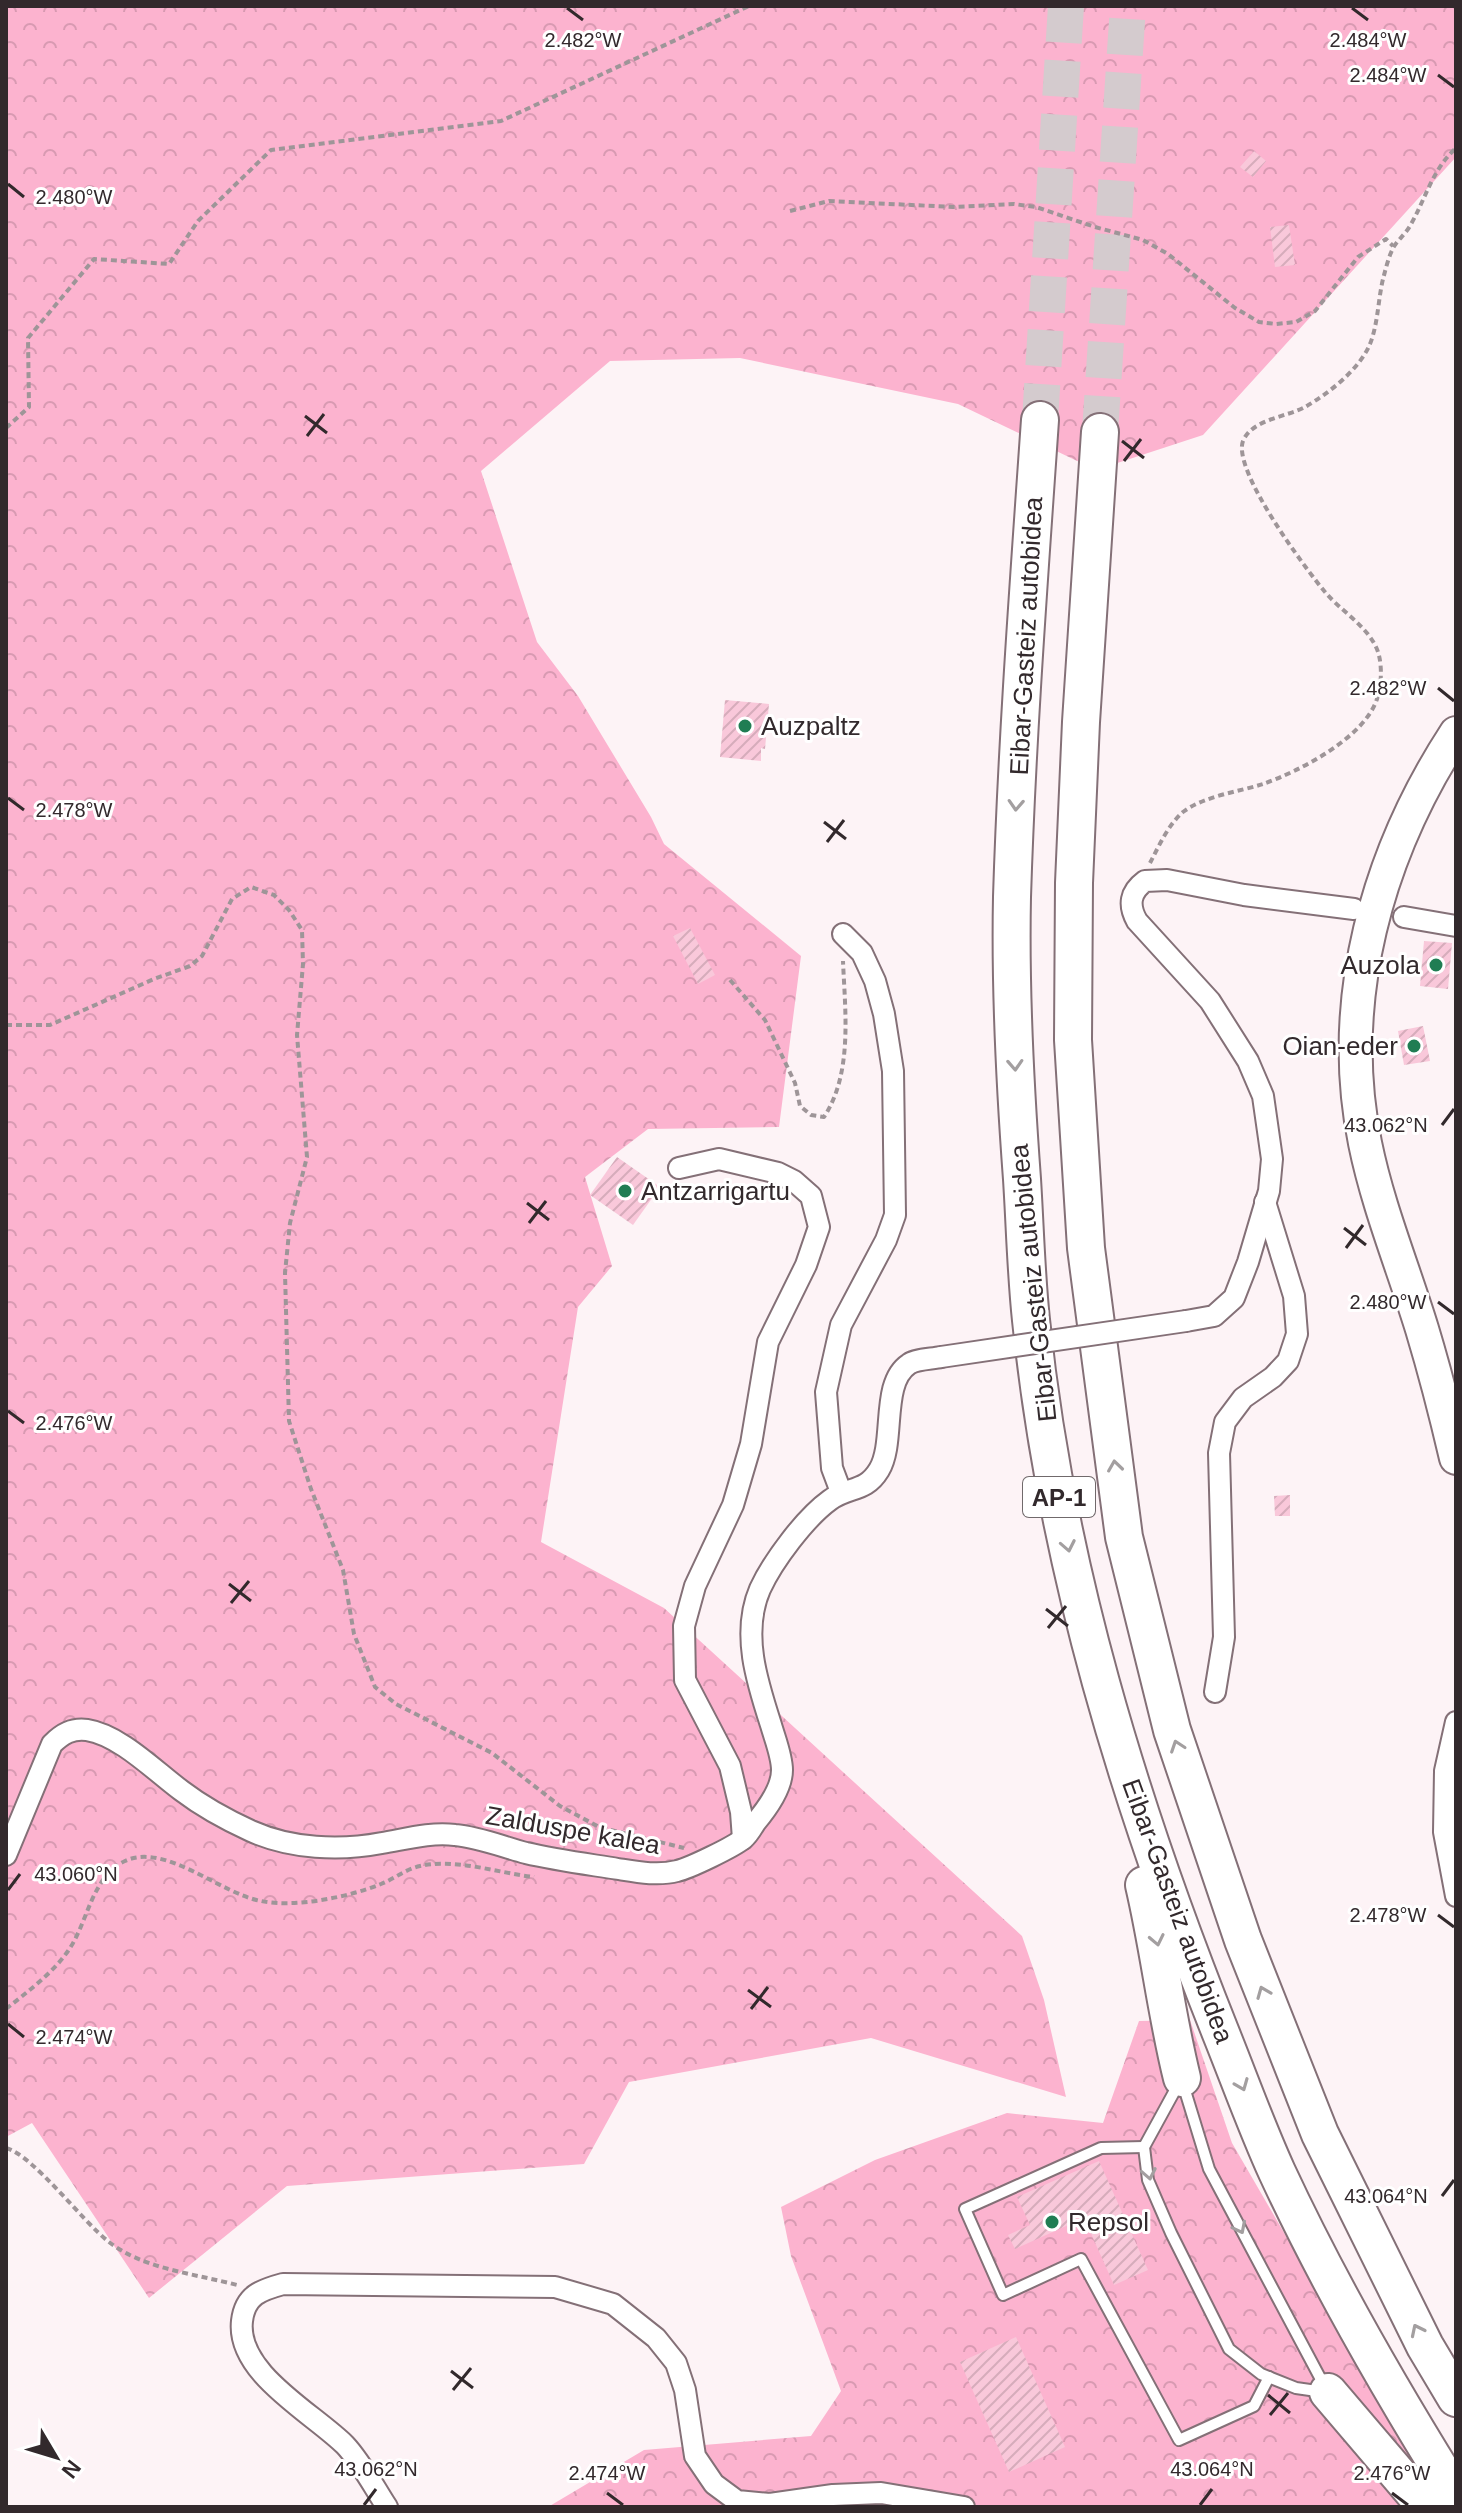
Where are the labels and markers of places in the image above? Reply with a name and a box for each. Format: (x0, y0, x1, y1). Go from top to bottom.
place label: Auzpaltz (761, 711, 861, 741)
marker: Auzpaltz (736, 717, 754, 735)
place label: Auzola (1341, 950, 1421, 980)
marker: Auzola (1427, 956, 1445, 974)
place label: Oian-eder (1282, 1031, 1398, 1061)
marker: Oian-eder (1405, 1037, 1423, 1055)
place label: Antzarrigartu (641, 1176, 790, 1206)
marker: Antzarrigartu (616, 1182, 634, 1200)
place label: Repsol (1068, 2207, 1149, 2237)
marker: Repsol (1043, 2213, 1061, 2231)

